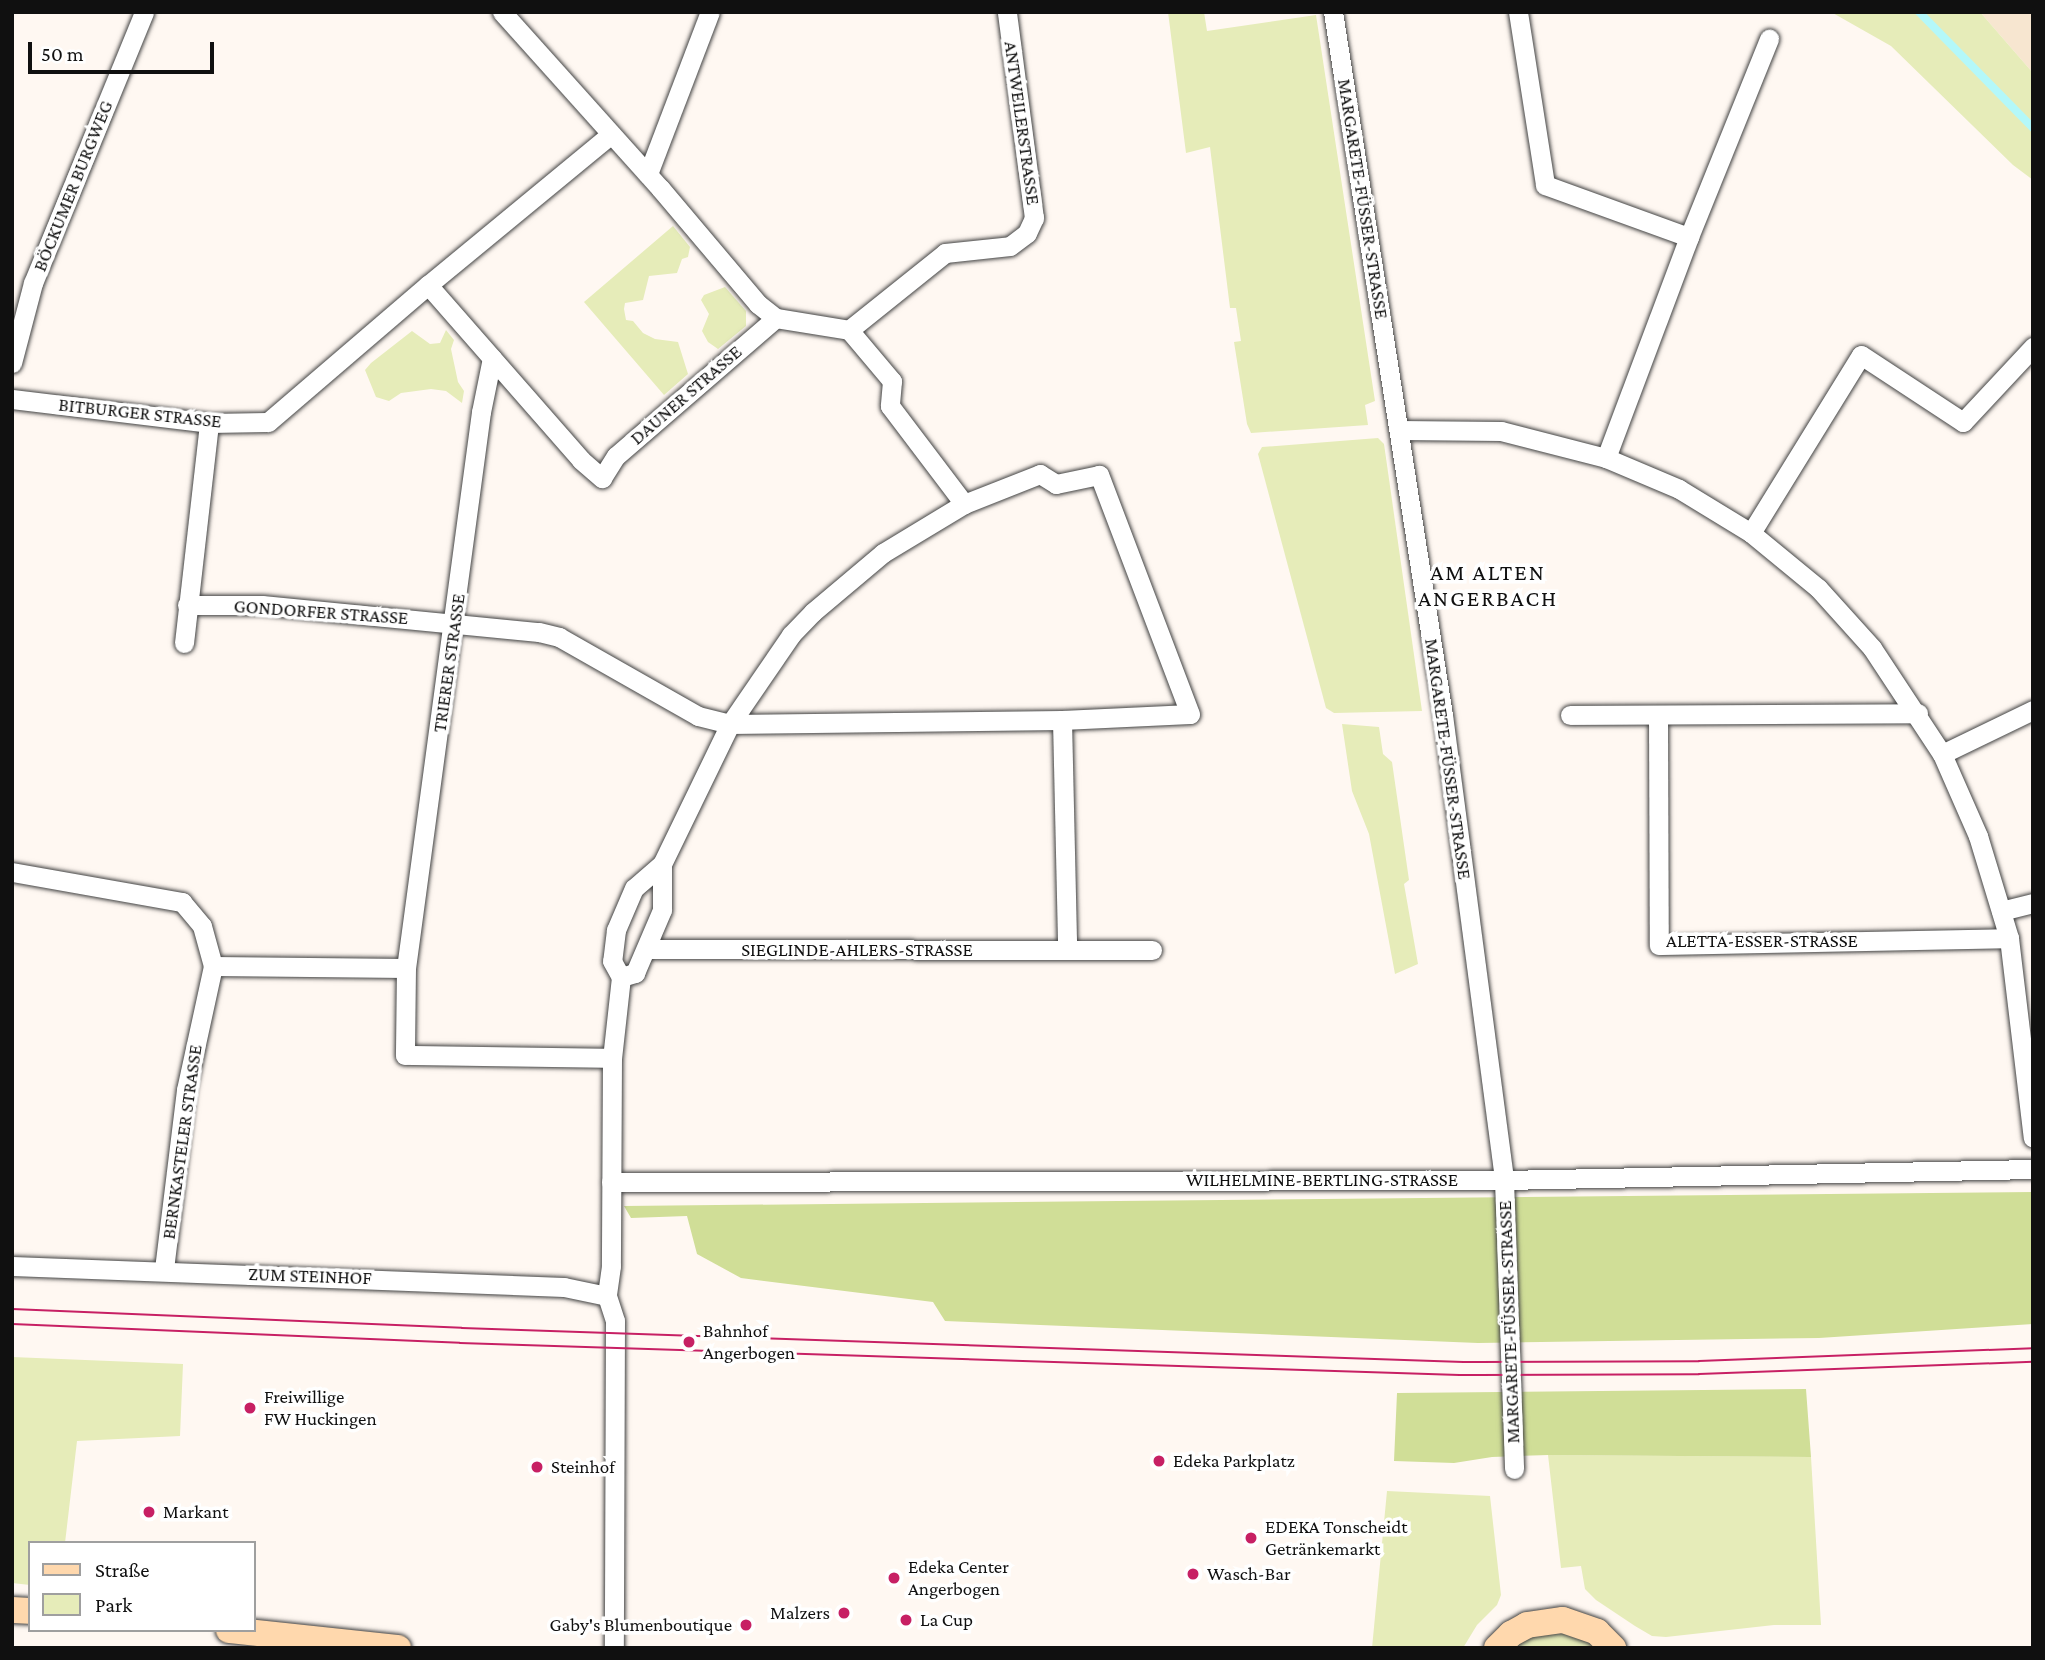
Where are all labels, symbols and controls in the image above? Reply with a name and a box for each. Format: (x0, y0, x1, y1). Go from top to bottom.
scale bar (32, 28, 217, 72)
street label: ANTWEILERSTRASSE (999, 40, 1045, 206)
text: 50 m (41, 42, 84, 66)
street label: MARGARETE-FÜSSER-STRASSE (1333, 77, 1393, 321)
street label: BÖCKUMER BURGWEG (28, 97, 118, 275)
street label: DAUNER STRASSE (626, 340, 746, 450)
street label: BITBURGER STRASSE (57, 393, 223, 433)
district label: AM ALTEN ANGERBACH (1419, 558, 1557, 612)
street label: TRIERER STRASSE (428, 592, 470, 734)
street label: GONDORFER STRASSE (233, 595, 409, 629)
street label: MARGARETE-FÜSSER-STRASSE (1420, 637, 1476, 881)
street label: ALETTA-ESSER-STRASSE (1666, 930, 1858, 952)
street label: SIEGLINDE-AHLERS-STRASSE (741, 939, 973, 961)
street label: BERNKASTELER STRASSE (157, 1043, 207, 1241)
street label: WILHELMINE-BERTLING-STRASSE (1186, 1169, 1458, 1191)
street label: MARGARETE-FÜSSER-STRASSE (1493, 1200, 1525, 1444)
street label: ZUM STEINHOF (248, 1262, 372, 1290)
place label: Bahnhof Angerbogen (703, 1320, 795, 1364)
marker: Bahnhof Angerbogen (681, 1334, 697, 1350)
place label: Freiwillige FW Huckingen (264, 1386, 377, 1430)
marker: Freiwillige FW Huckingen (242, 1400, 258, 1416)
place label: Edeka Parkplatz (1173, 1450, 1295, 1472)
marker: Edeka Parkplatz (1151, 1453, 1167, 1469)
place label: Steinhof (551, 1456, 615, 1478)
marker: Steinhof (529, 1459, 545, 1475)
place label: Markant (163, 1501, 228, 1523)
marker: Markant (141, 1504, 157, 1520)
place label: EDEKA Tonscheidt Getränkemarkt (1265, 1516, 1407, 1560)
marker: EDEKA Tonscheidt Getränkemarkt (1243, 1530, 1259, 1546)
legend (28, 1541, 256, 1632)
place label: Edeka Center Angerbogen (908, 1556, 1009, 1600)
text: Straße (95, 1558, 149, 1582)
place label: Wasch-Bar (1207, 1563, 1291, 1585)
marker: Wasch-Bar (1185, 1566, 1201, 1582)
marker: Edeka Center Angerbogen (886, 1570, 902, 1586)
text: Park (95, 1593, 132, 1617)
place label: Malzers (770, 1602, 830, 1624)
marker: Malzers (836, 1605, 852, 1621)
place label: La Cup (920, 1609, 973, 1631)
marker: La Cup (898, 1612, 914, 1628)
place label: Gaby's Blumenboutique (549, 1614, 732, 1636)
marker: Gaby's Blumenboutique (738, 1617, 754, 1633)

